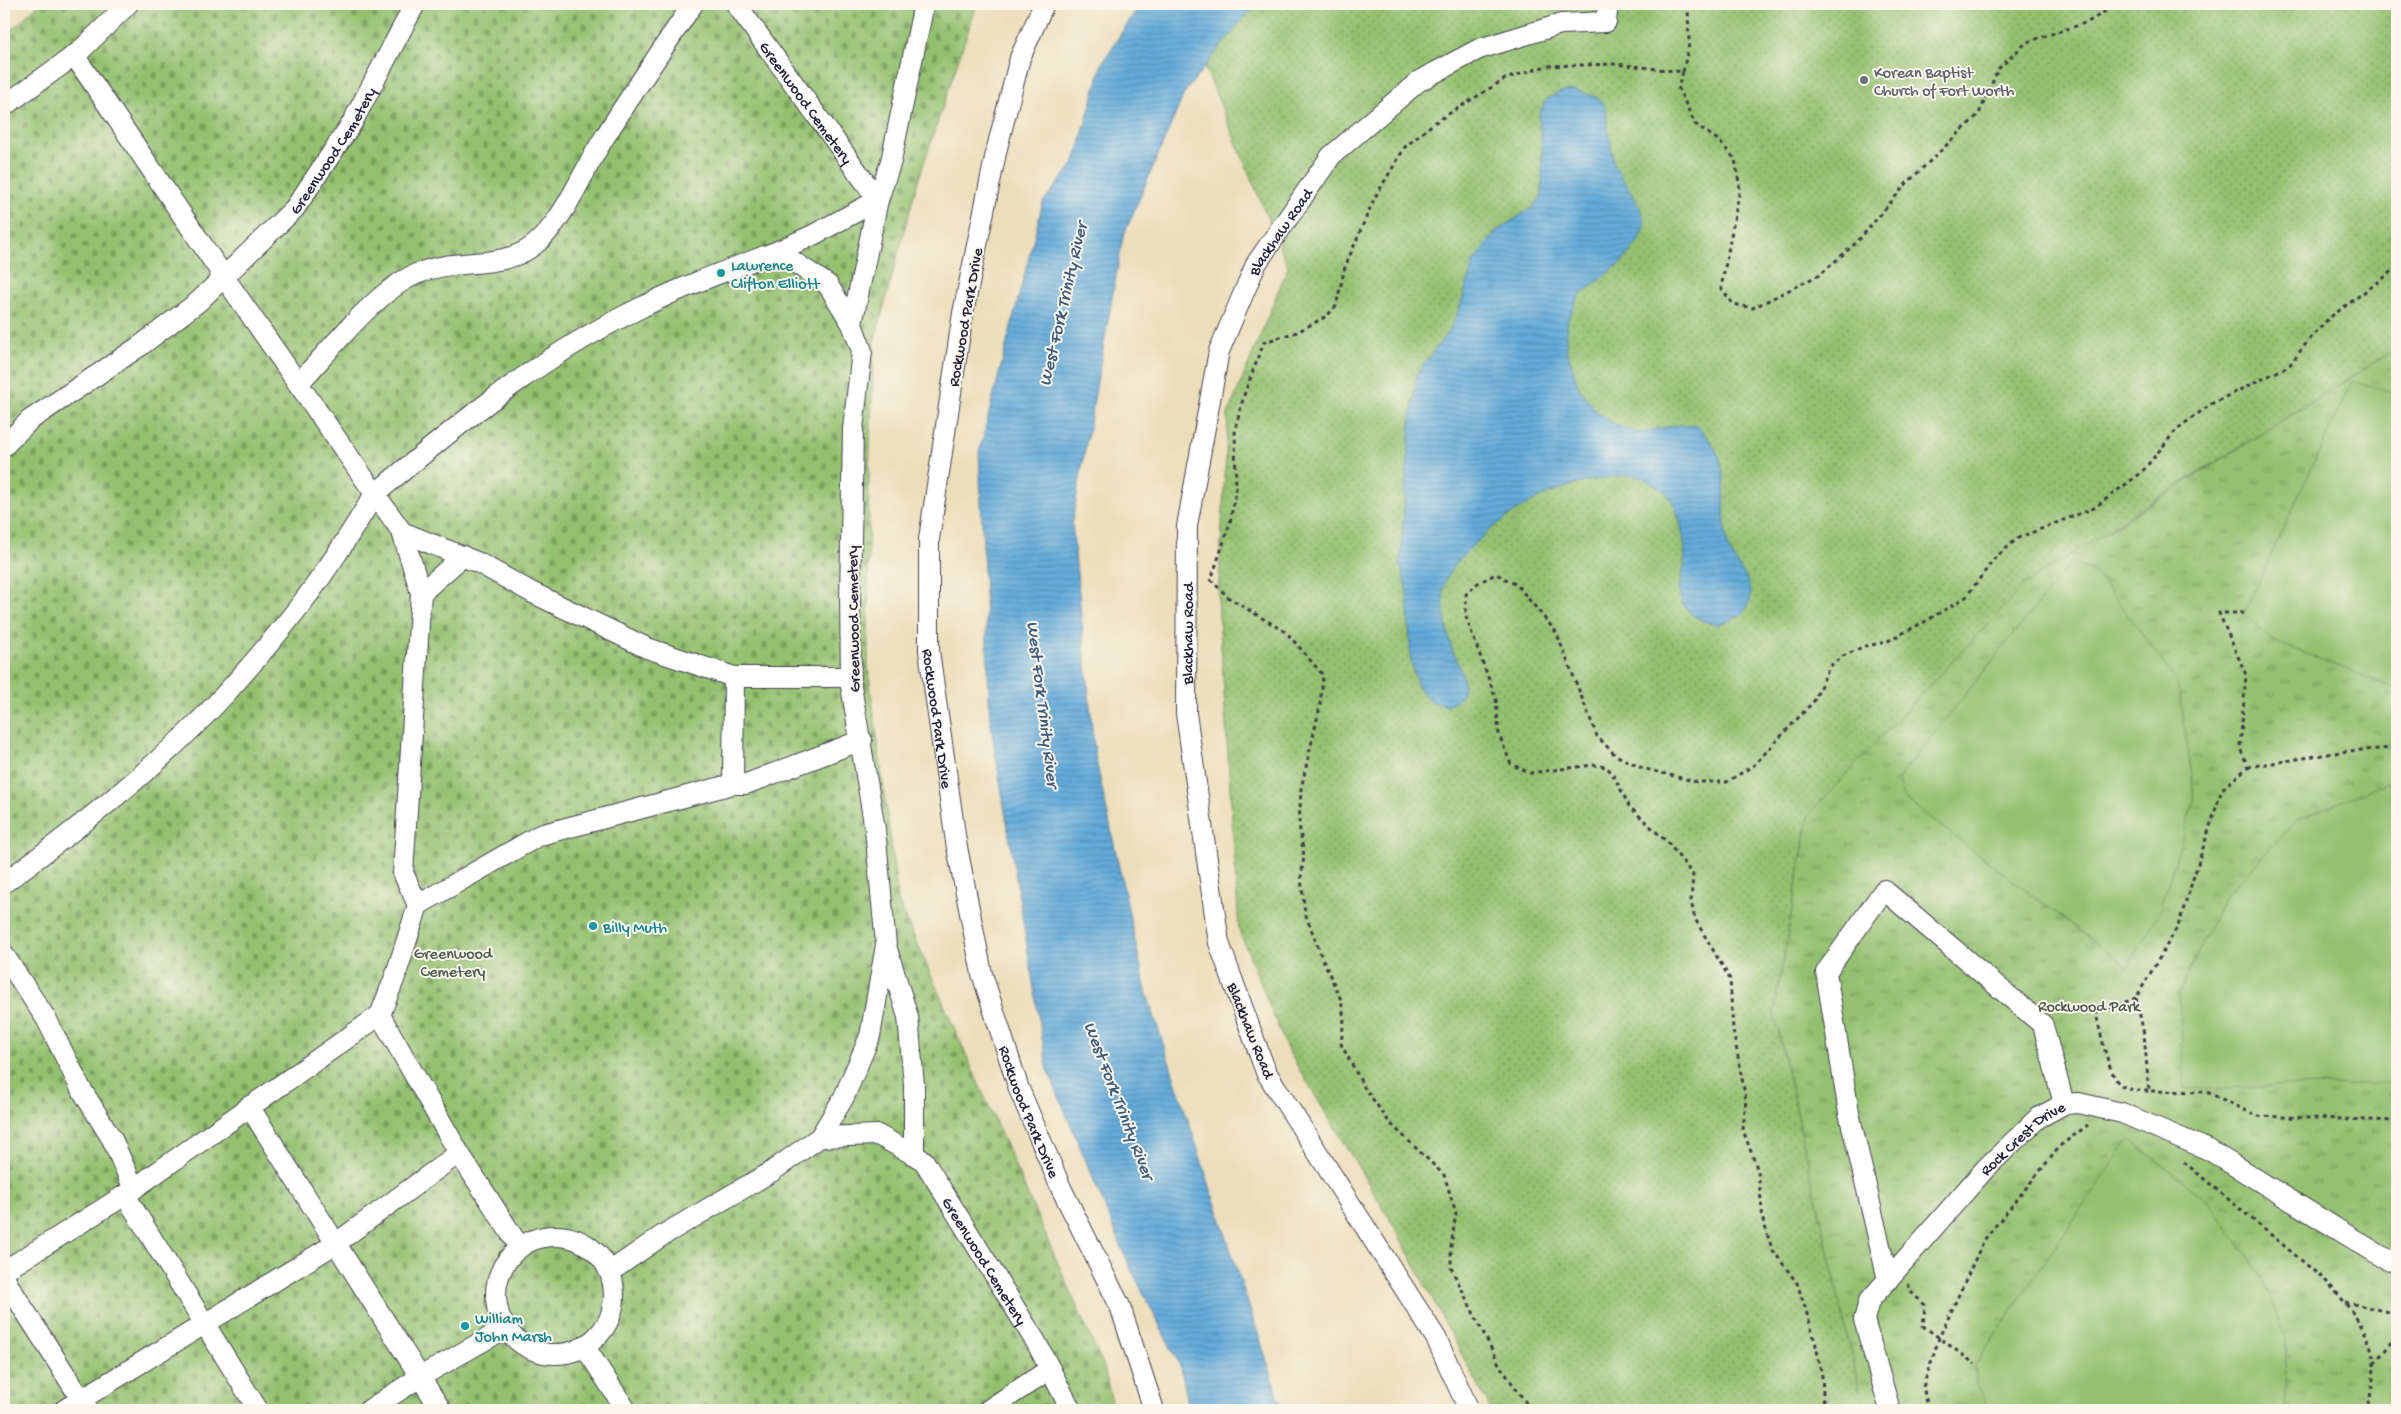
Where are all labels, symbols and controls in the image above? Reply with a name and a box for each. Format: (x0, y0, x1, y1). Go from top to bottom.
street label: Greenwood Cemetery (753, 39, 855, 169)
place label: Korean Baptist Church of Fort Worth (1874, 65, 2015, 102)
marker: Korean Baptist Church of Fort Worth (1858, 74, 1870, 86)
street label: Greenwood Cemetery (287, 85, 382, 219)
street label: Blackhaw Road (1246, 185, 1319, 280)
water label: West Fork Trinity River (1035, 217, 1094, 388)
street label: Rockwood Park Drive (946, 246, 989, 388)
place label: Lawrence Clifton Elliott (731, 258, 821, 295)
marker: Lawrence Clifton Elliott (715, 267, 727, 279)
street label: Greenwood Cemetery (845, 545, 866, 693)
street label: Blackhaw Road (1180, 581, 1200, 686)
water label: West Fork Trinity River (1021, 620, 1063, 792)
street label: Rockwood Park Drive (916, 648, 954, 791)
marker: Billy Muth (587, 920, 599, 932)
place label: Billy Muth (602, 920, 668, 939)
park label: Greenwood Cemetery (414, 946, 494, 983)
street label: Blackhaw Road (1221, 980, 1277, 1084)
park label: Rockwood Park (2038, 999, 2142, 1018)
water label: West Fork Trinity River (1078, 1019, 1159, 1186)
street label: Rockwood Park Drive (993, 1044, 1062, 1182)
street label: Rock Crest Drive (1978, 1099, 2070, 1181)
street label: Greenwood Cemetery (936, 1195, 1029, 1330)
place label: William John Marsh (475, 1311, 552, 1348)
marker: William John Marsh (459, 1320, 471, 1332)

